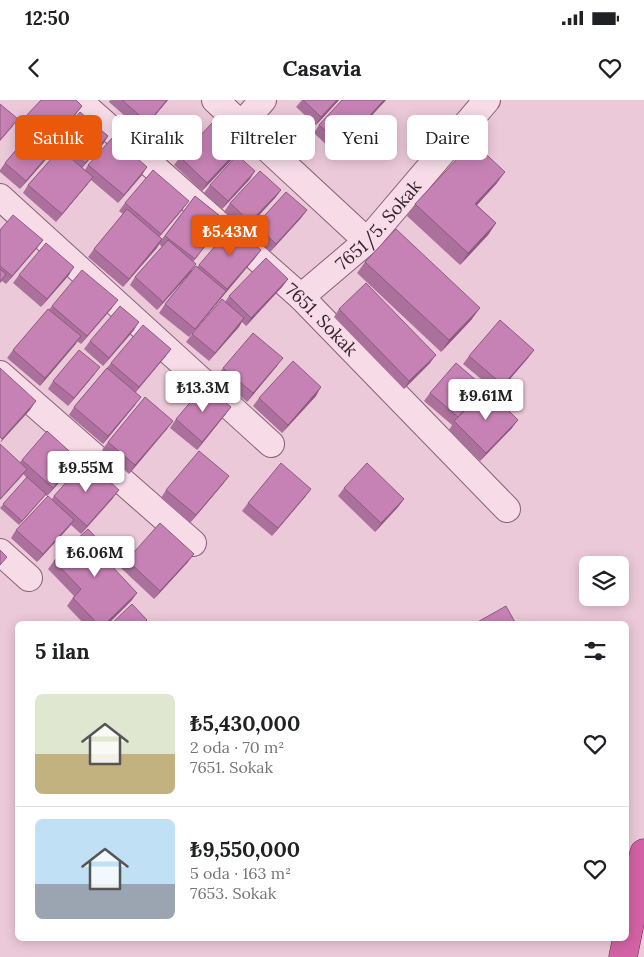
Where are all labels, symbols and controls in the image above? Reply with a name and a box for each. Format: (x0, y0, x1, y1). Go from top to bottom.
text: 12:50 (25, 6, 70, 30)
icon: back (20, 54, 48, 82)
text: Casavia (282, 54, 362, 82)
icon: heart (596, 54, 624, 82)
chip: Satılık (15, 115, 102, 160)
chip: Kiralık (112, 115, 202, 160)
chip: Filtreler (212, 115, 315, 160)
chip: Yeni (325, 115, 397, 160)
chip: Daire (407, 115, 488, 160)
street label: 7651/5. Sokak (330, 174, 426, 275)
pin: ₺5.43M (189, 214, 271, 257)
text: ₺5.43M (202, 221, 258, 241)
street label: 7651. Sokak (281, 278, 363, 361)
pin: ₺13.3M (162, 370, 244, 413)
text: ₺13.3M (176, 377, 230, 397)
pin: ₺9.61M (445, 378, 527, 421)
text: ₺9.61M (459, 385, 513, 405)
pin: ₺9.55M (45, 450, 127, 493)
text: ₺9.55M (59, 457, 114, 477)
pin: ₺6.06M (54, 536, 136, 578)
text: ₺6.06M (66, 542, 124, 562)
map controls (579, 556, 629, 606)
button: layers (579, 556, 629, 606)
icon: filters (581, 637, 609, 665)
text: 5 ilan (35, 638, 90, 665)
text: ₺5,430,000 (190, 710, 300, 737)
icon: home (75, 714, 135, 774)
icon: heart (581, 730, 609, 758)
text: 2 oda · 70 m² (190, 737, 284, 757)
text: 7651. Sokak (190, 757, 273, 777)
text: ₺9,550,000 (190, 836, 300, 863)
icon: home (75, 839, 135, 899)
icon: heart (581, 855, 609, 883)
text: 5 oda · 163 m² (190, 863, 291, 883)
text: 7653. Sokak (190, 883, 276, 903)

